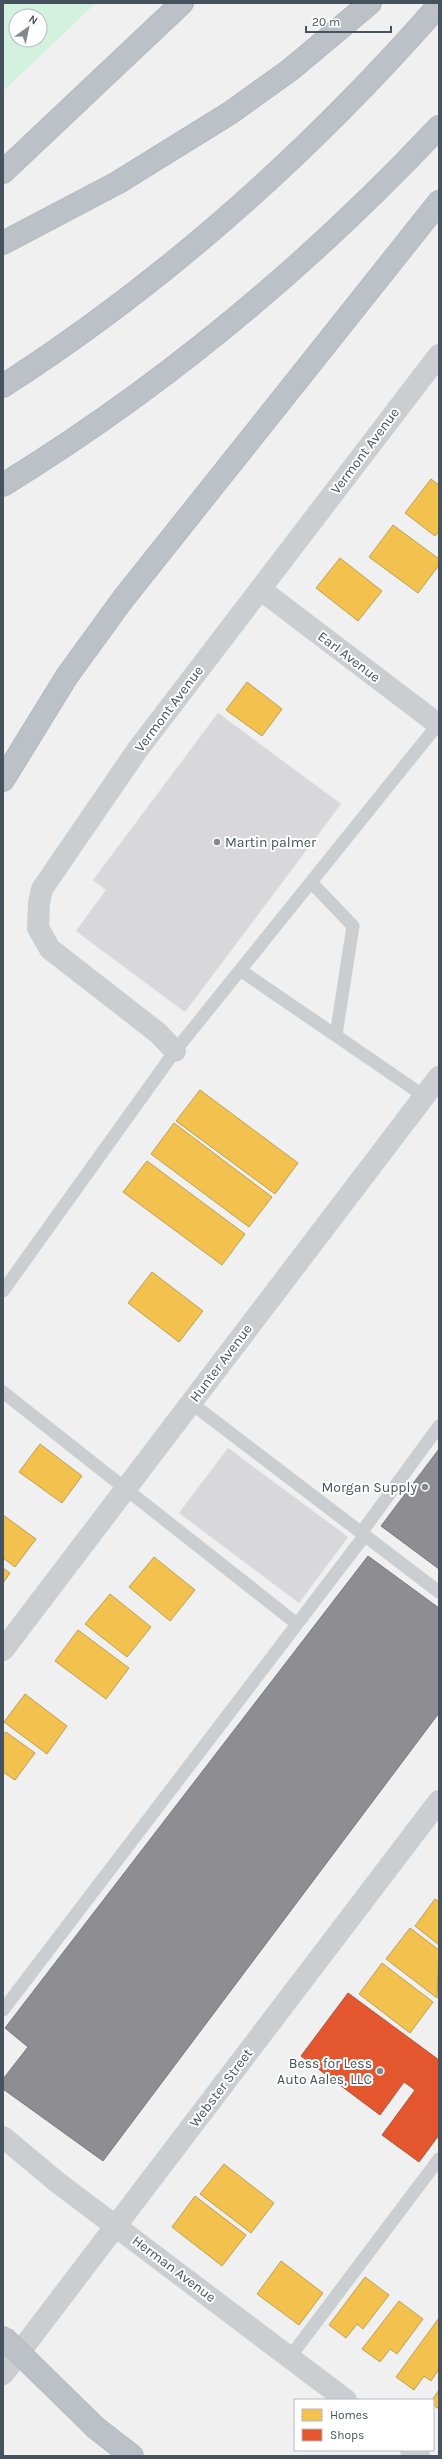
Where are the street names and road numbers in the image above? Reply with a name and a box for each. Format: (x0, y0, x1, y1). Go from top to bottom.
street label: Vermont Avenue (327, 405, 403, 497)
street label: Earl Avenue (314, 628, 384, 686)
street label: Vermont Avenue (131, 663, 207, 755)
street label: Hunter Avenue (186, 1321, 256, 1405)
street label: Webster Street (186, 2045, 256, 2131)
street label: Herman Avenue (129, 2232, 219, 2306)

